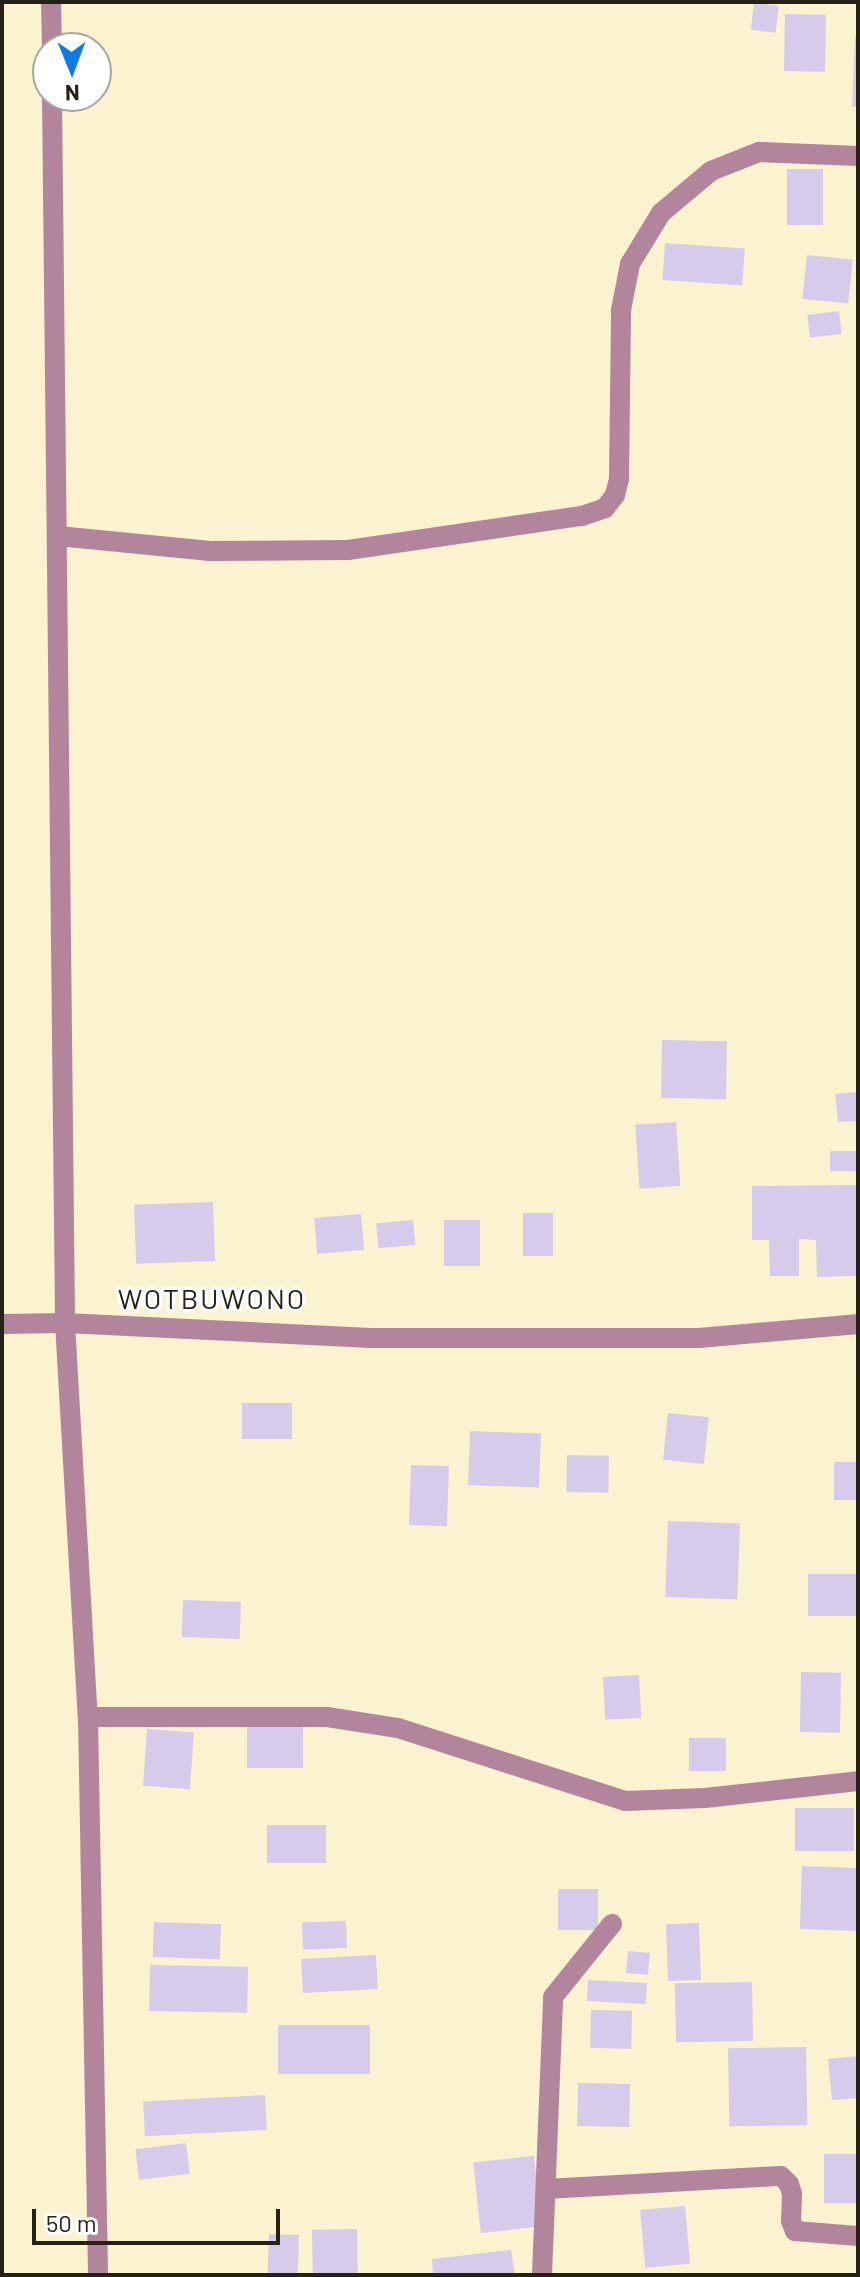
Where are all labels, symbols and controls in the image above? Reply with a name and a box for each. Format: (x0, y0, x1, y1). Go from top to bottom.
north arrow (32, 32, 112, 112)
text: N (65, 81, 80, 107)
district label: WOTBUWONO (118, 1281, 306, 1315)
scale bar (36, 2193, 284, 2243)
text: 50 m (46, 2208, 97, 2237)

